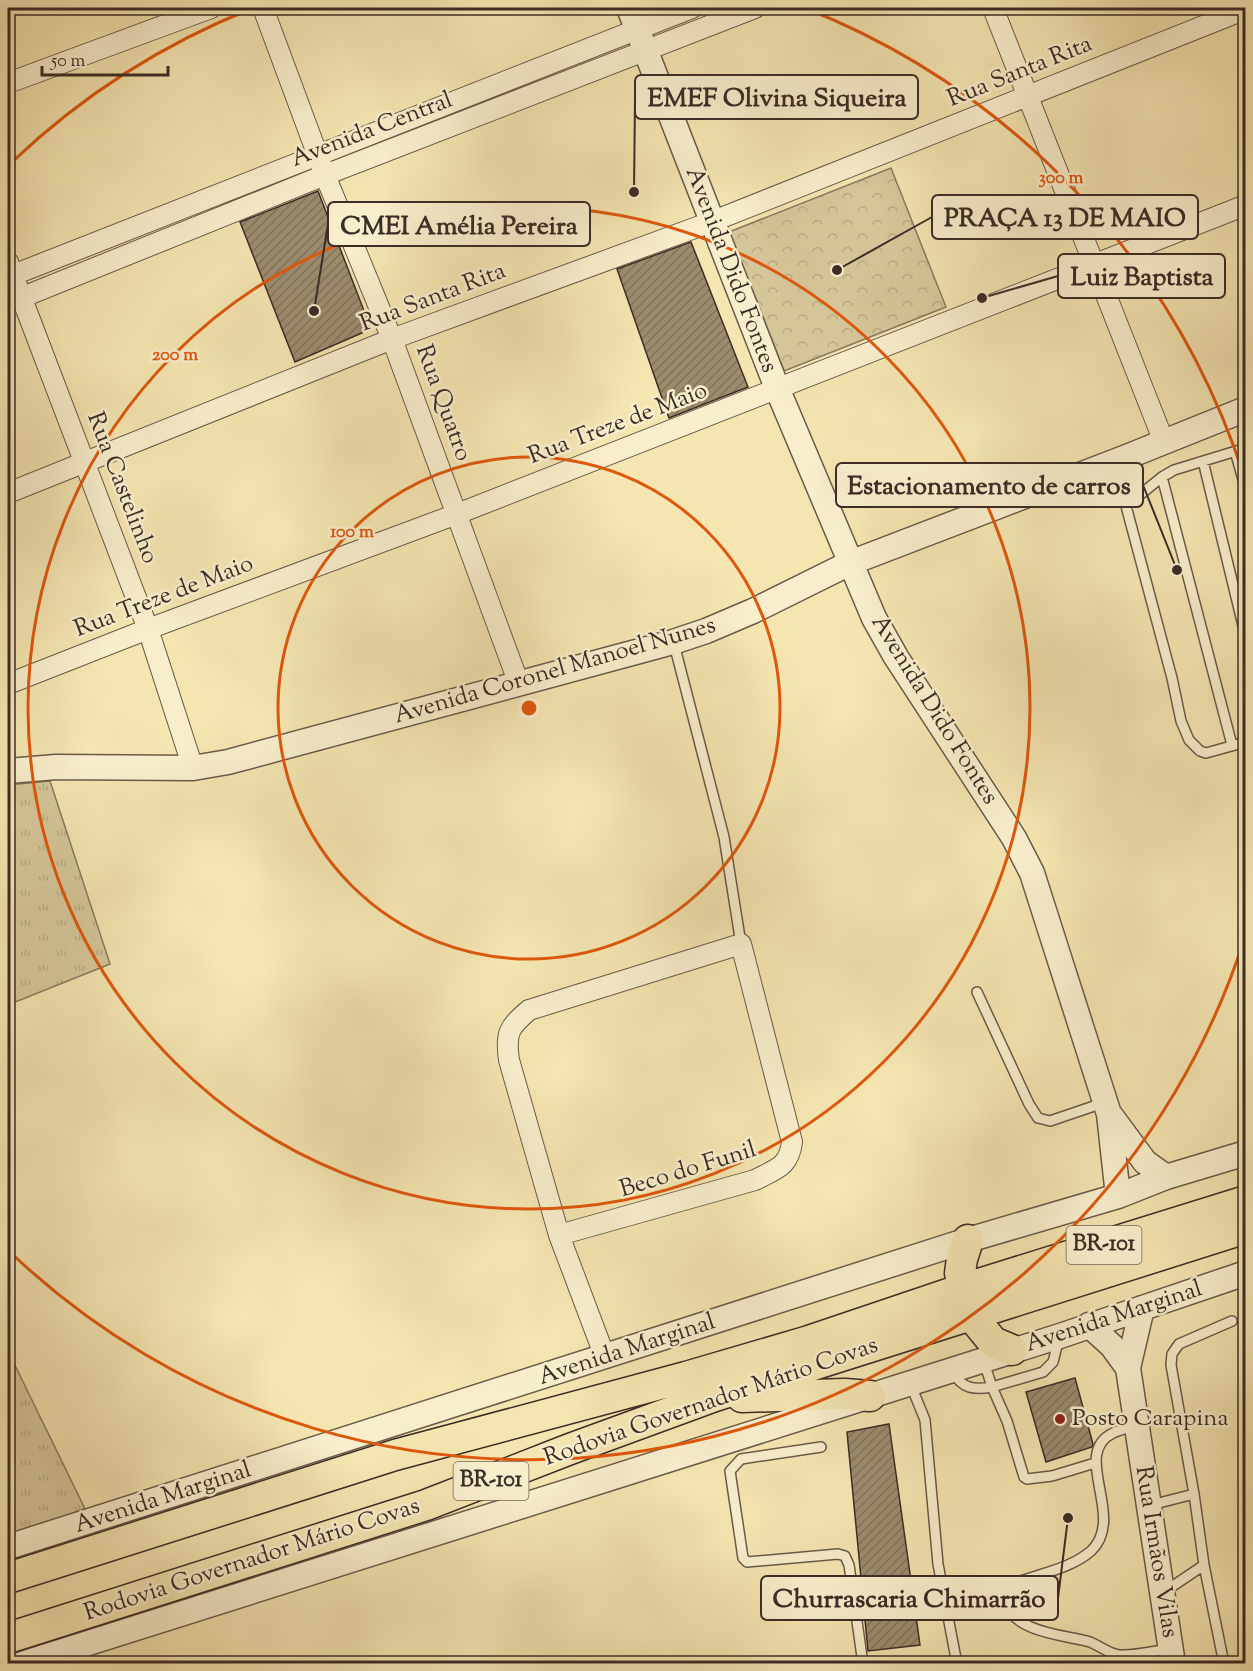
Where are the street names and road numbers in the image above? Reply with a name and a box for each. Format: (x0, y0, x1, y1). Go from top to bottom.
street label: Rua Santa Rita (942, 27, 1098, 117)
street label: Avenida Central (286, 83, 458, 176)
street label: Avenida Dido Fontes (676, 162, 786, 378)
street label: Rua Santa Rita (355, 255, 511, 341)
street label: Rua Quatro (406, 340, 480, 466)
street label: Rua Treze de Maio (523, 374, 713, 474)
street label: Rua Castelinho (77, 407, 167, 569)
street label: Rua Treze de Maio (69, 547, 259, 647)
street label: Avenida Coronel Manoel Nunes (390, 609, 720, 733)
street label: Avenida Dido Fontes (862, 609, 1006, 811)
street label: Beco do Funil (615, 1133, 761, 1207)
road number: BR-101 (1066, 1226, 1142, 1264)
street label: Avenida Marginal (1021, 1272, 1207, 1362)
street label: Avenida Marginal (534, 1305, 720, 1395)
street label: Rodovia Governador Mário Covas (539, 1329, 883, 1475)
street label: Avenida Marginal (70, 1453, 256, 1543)
road number: BR-101 (454, 1462, 528, 1500)
street label: Rua Irmãos Vilas (1126, 1464, 1186, 1640)
street label: Rodovia Governador Mário Covas (80, 1490, 424, 1630)

